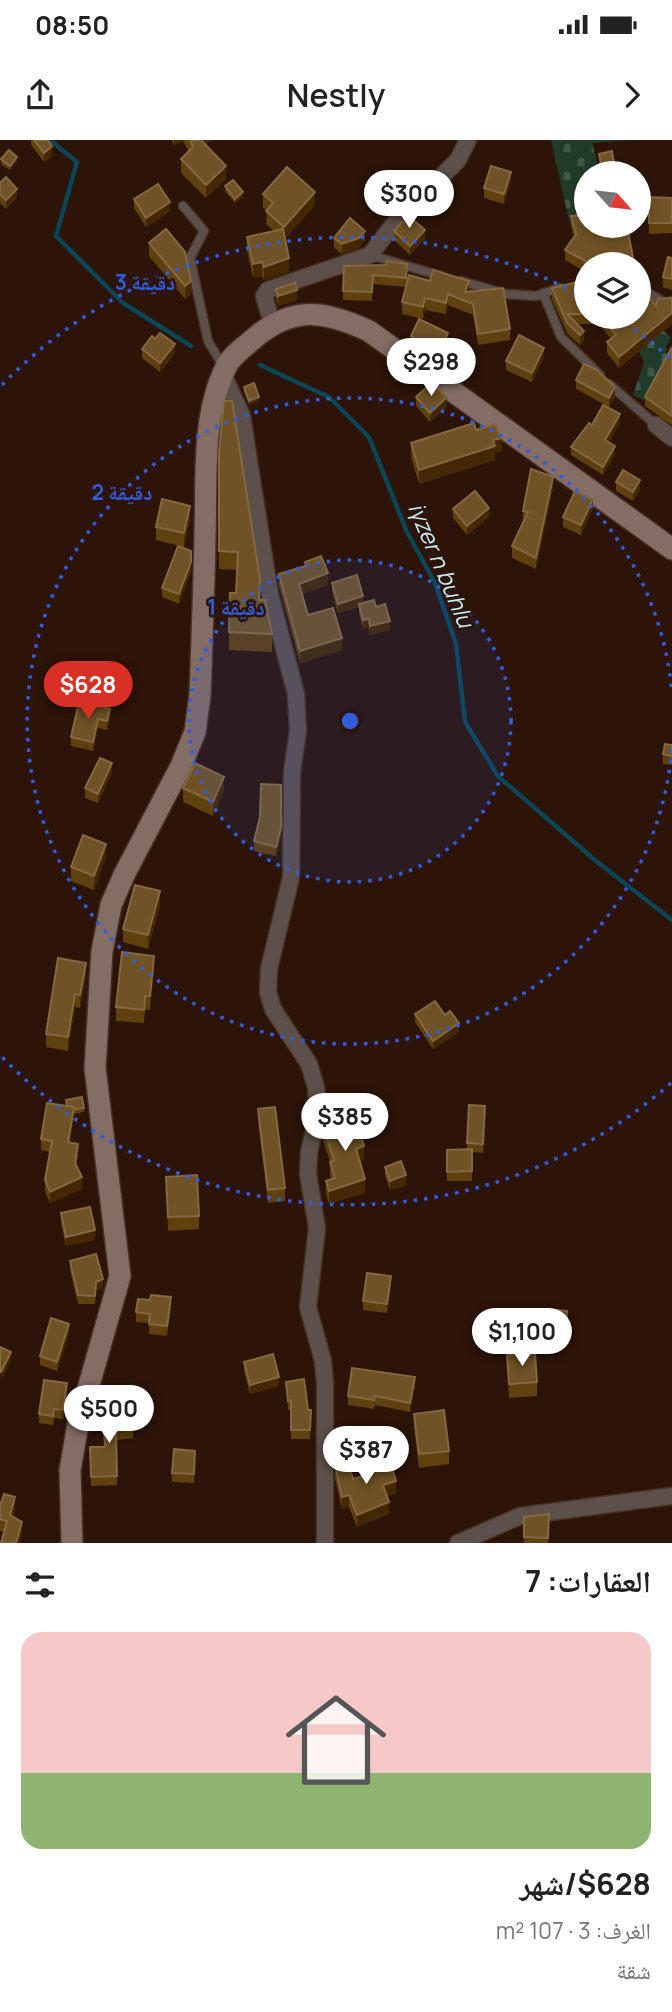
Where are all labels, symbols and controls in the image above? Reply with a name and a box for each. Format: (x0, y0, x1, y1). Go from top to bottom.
text: 08:50 (35, 7, 109, 43)
text: Nestly (287, 73, 385, 117)
icon: share (21, 76, 59, 114)
icon: forward (613, 76, 651, 114)
north arrow (574, 161, 651, 238)
map controls (574, 161, 651, 329)
pin: $300 (368, 171, 450, 230)
text: $300 (380, 177, 438, 209)
button: layers (574, 252, 651, 329)
text: 3 دقيقة (115, 268, 175, 296)
pin: $298 (390, 338, 472, 398)
text: $298 (403, 345, 459, 377)
text: 2 دقيقة (92, 478, 152, 506)
water label: iγzer n buhlu (401, 497, 484, 634)
text: 1 دقيقة (207, 593, 265, 621)
pin: $628 (47, 662, 129, 721)
text: $628 (60, 668, 116, 700)
centre of rings (338, 709, 362, 733)
pin: $385 (304, 1094, 386, 1153)
text: $385 (317, 1100, 373, 1132)
pin: $1,100 (465, 1308, 579, 1368)
text: $1,100 (488, 1315, 556, 1347)
pin: $500 (68, 1386, 150, 1445)
text: $500 (80, 1392, 138, 1424)
pin: $387 (325, 1426, 407, 1486)
text: $387 (339, 1433, 393, 1465)
text: العقارات: 7 (525, 1560, 651, 1601)
icon: filters (21, 1566, 59, 1604)
icon: home (273, 1677, 399, 1803)
text: $628/شهر (520, 1863, 651, 1904)
text: الغرف: 3 · 107 m² (496, 1914, 651, 1946)
text: شقة (617, 1954, 651, 1986)

